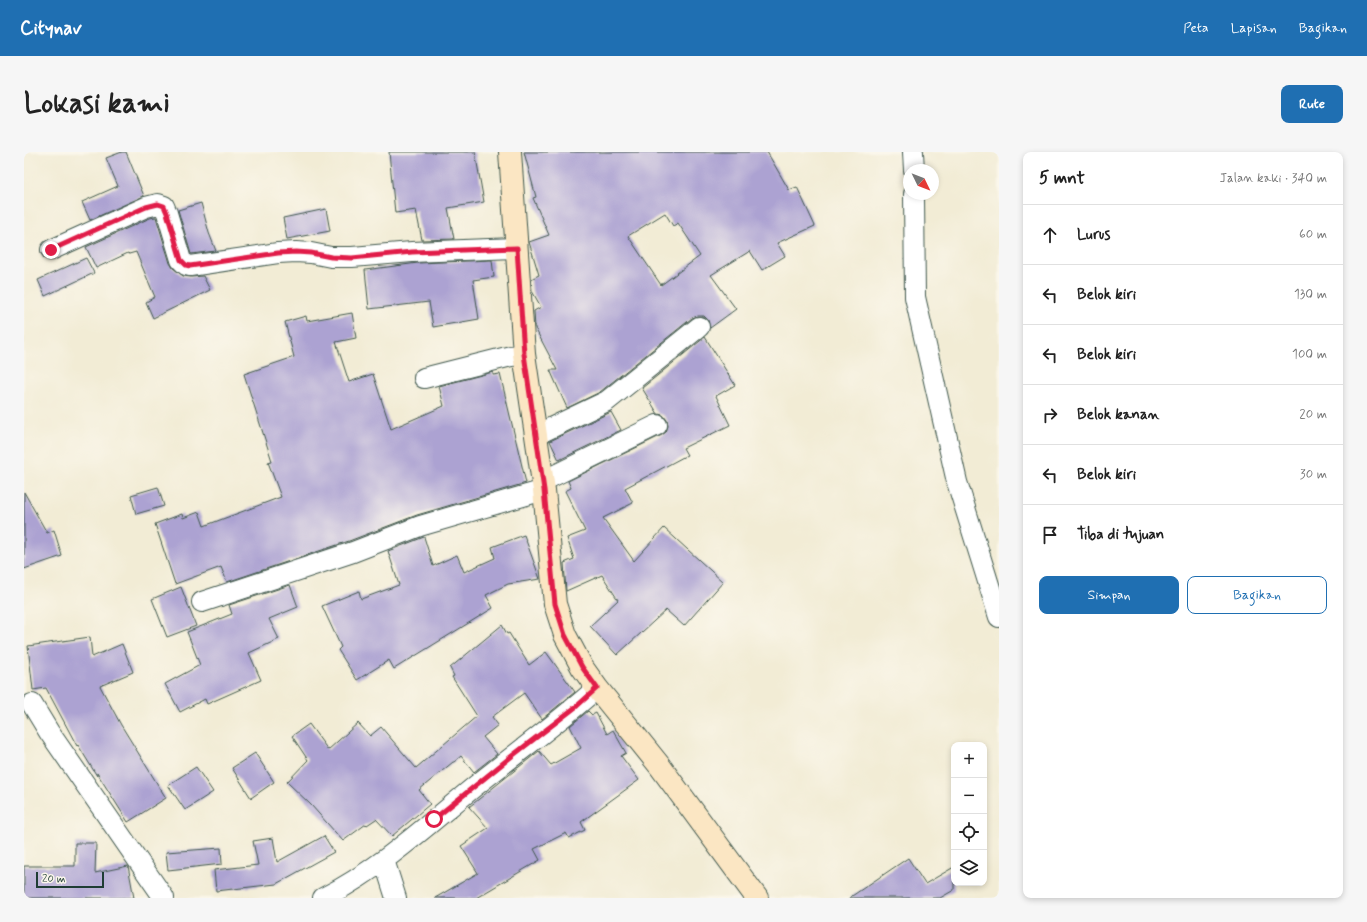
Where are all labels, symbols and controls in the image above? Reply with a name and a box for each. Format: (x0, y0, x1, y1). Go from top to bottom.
text: Citynav (20, 16, 82, 41)
text: Peta (1183, 19, 1209, 37)
text: Lapisan (1231, 19, 1277, 37)
text: Bagikan (1299, 19, 1347, 37)
button: Rute (1281, 85, 1343, 123)
text: Lokasi kami (24, 86, 170, 123)
north arrow (903, 164, 939, 200)
text: 5 mnt (1039, 167, 1085, 189)
text: Jalan kaki · 340 m (1220, 170, 1327, 187)
icon: ahead (1039, 224, 1061, 246)
text: Lurus (1077, 225, 1110, 245)
text: 60 m (1299, 226, 1327, 243)
route end (42, 241, 60, 259)
icon: left (1039, 284, 1061, 306)
text: Belok kiri (1077, 285, 1136, 305)
text: 130 m (1294, 286, 1327, 303)
icon: left (1039, 344, 1061, 366)
text: Belok kiri (1077, 345, 1136, 365)
text: 100 m (1292, 346, 1327, 363)
icon: right (1039, 404, 1061, 426)
text: Belok kanan (1077, 405, 1160, 425)
text: 20 m (1299, 406, 1327, 423)
icon: left (1039, 464, 1061, 486)
text: Belok kiri (1077, 465, 1136, 485)
text: 30 m (1300, 466, 1327, 483)
icon: arrive (1039, 524, 1061, 546)
text: Tiba di tujuan (1077, 525, 1164, 545)
button: Simpan (1039, 576, 1179, 614)
button: Bagikan (1187, 576, 1327, 614)
map controls (951, 742, 987, 886)
button: + (951, 742, 987, 778)
button: − (951, 778, 987, 814)
route start (425, 810, 443, 828)
button: locate (951, 814, 987, 850)
button: layers (951, 850, 987, 886)
scale bar (36, 870, 104, 889)
text: 20 m (42, 872, 65, 886)

